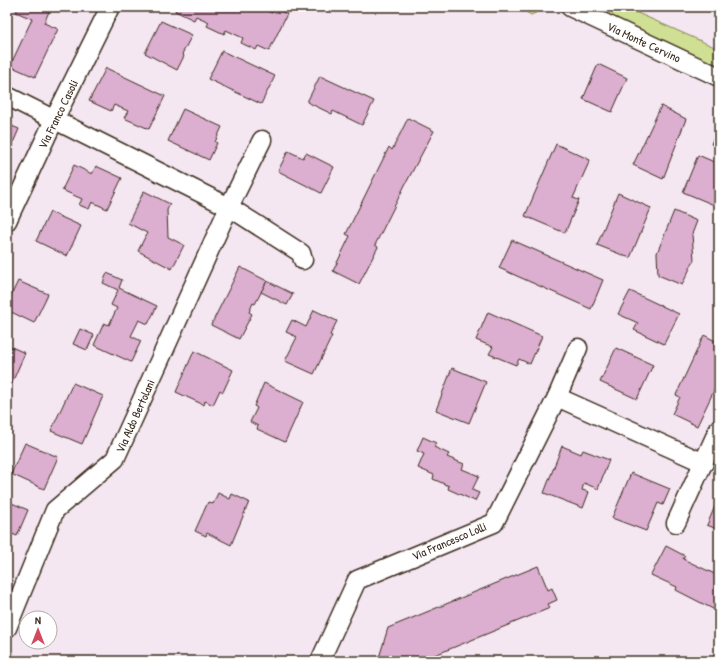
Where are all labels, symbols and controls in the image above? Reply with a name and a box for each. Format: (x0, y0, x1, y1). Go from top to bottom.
street label: Via Monte Cervino (604, 17, 684, 67)
street label: Via Franco Casoli (34, 77, 82, 151)
street label: Via Aldo Bertolani (111, 377, 159, 455)
street label: Via Francesco Lolli (409, 518, 489, 564)
north arrow (18, 610, 58, 650)
text: N (35, 613, 41, 627)

